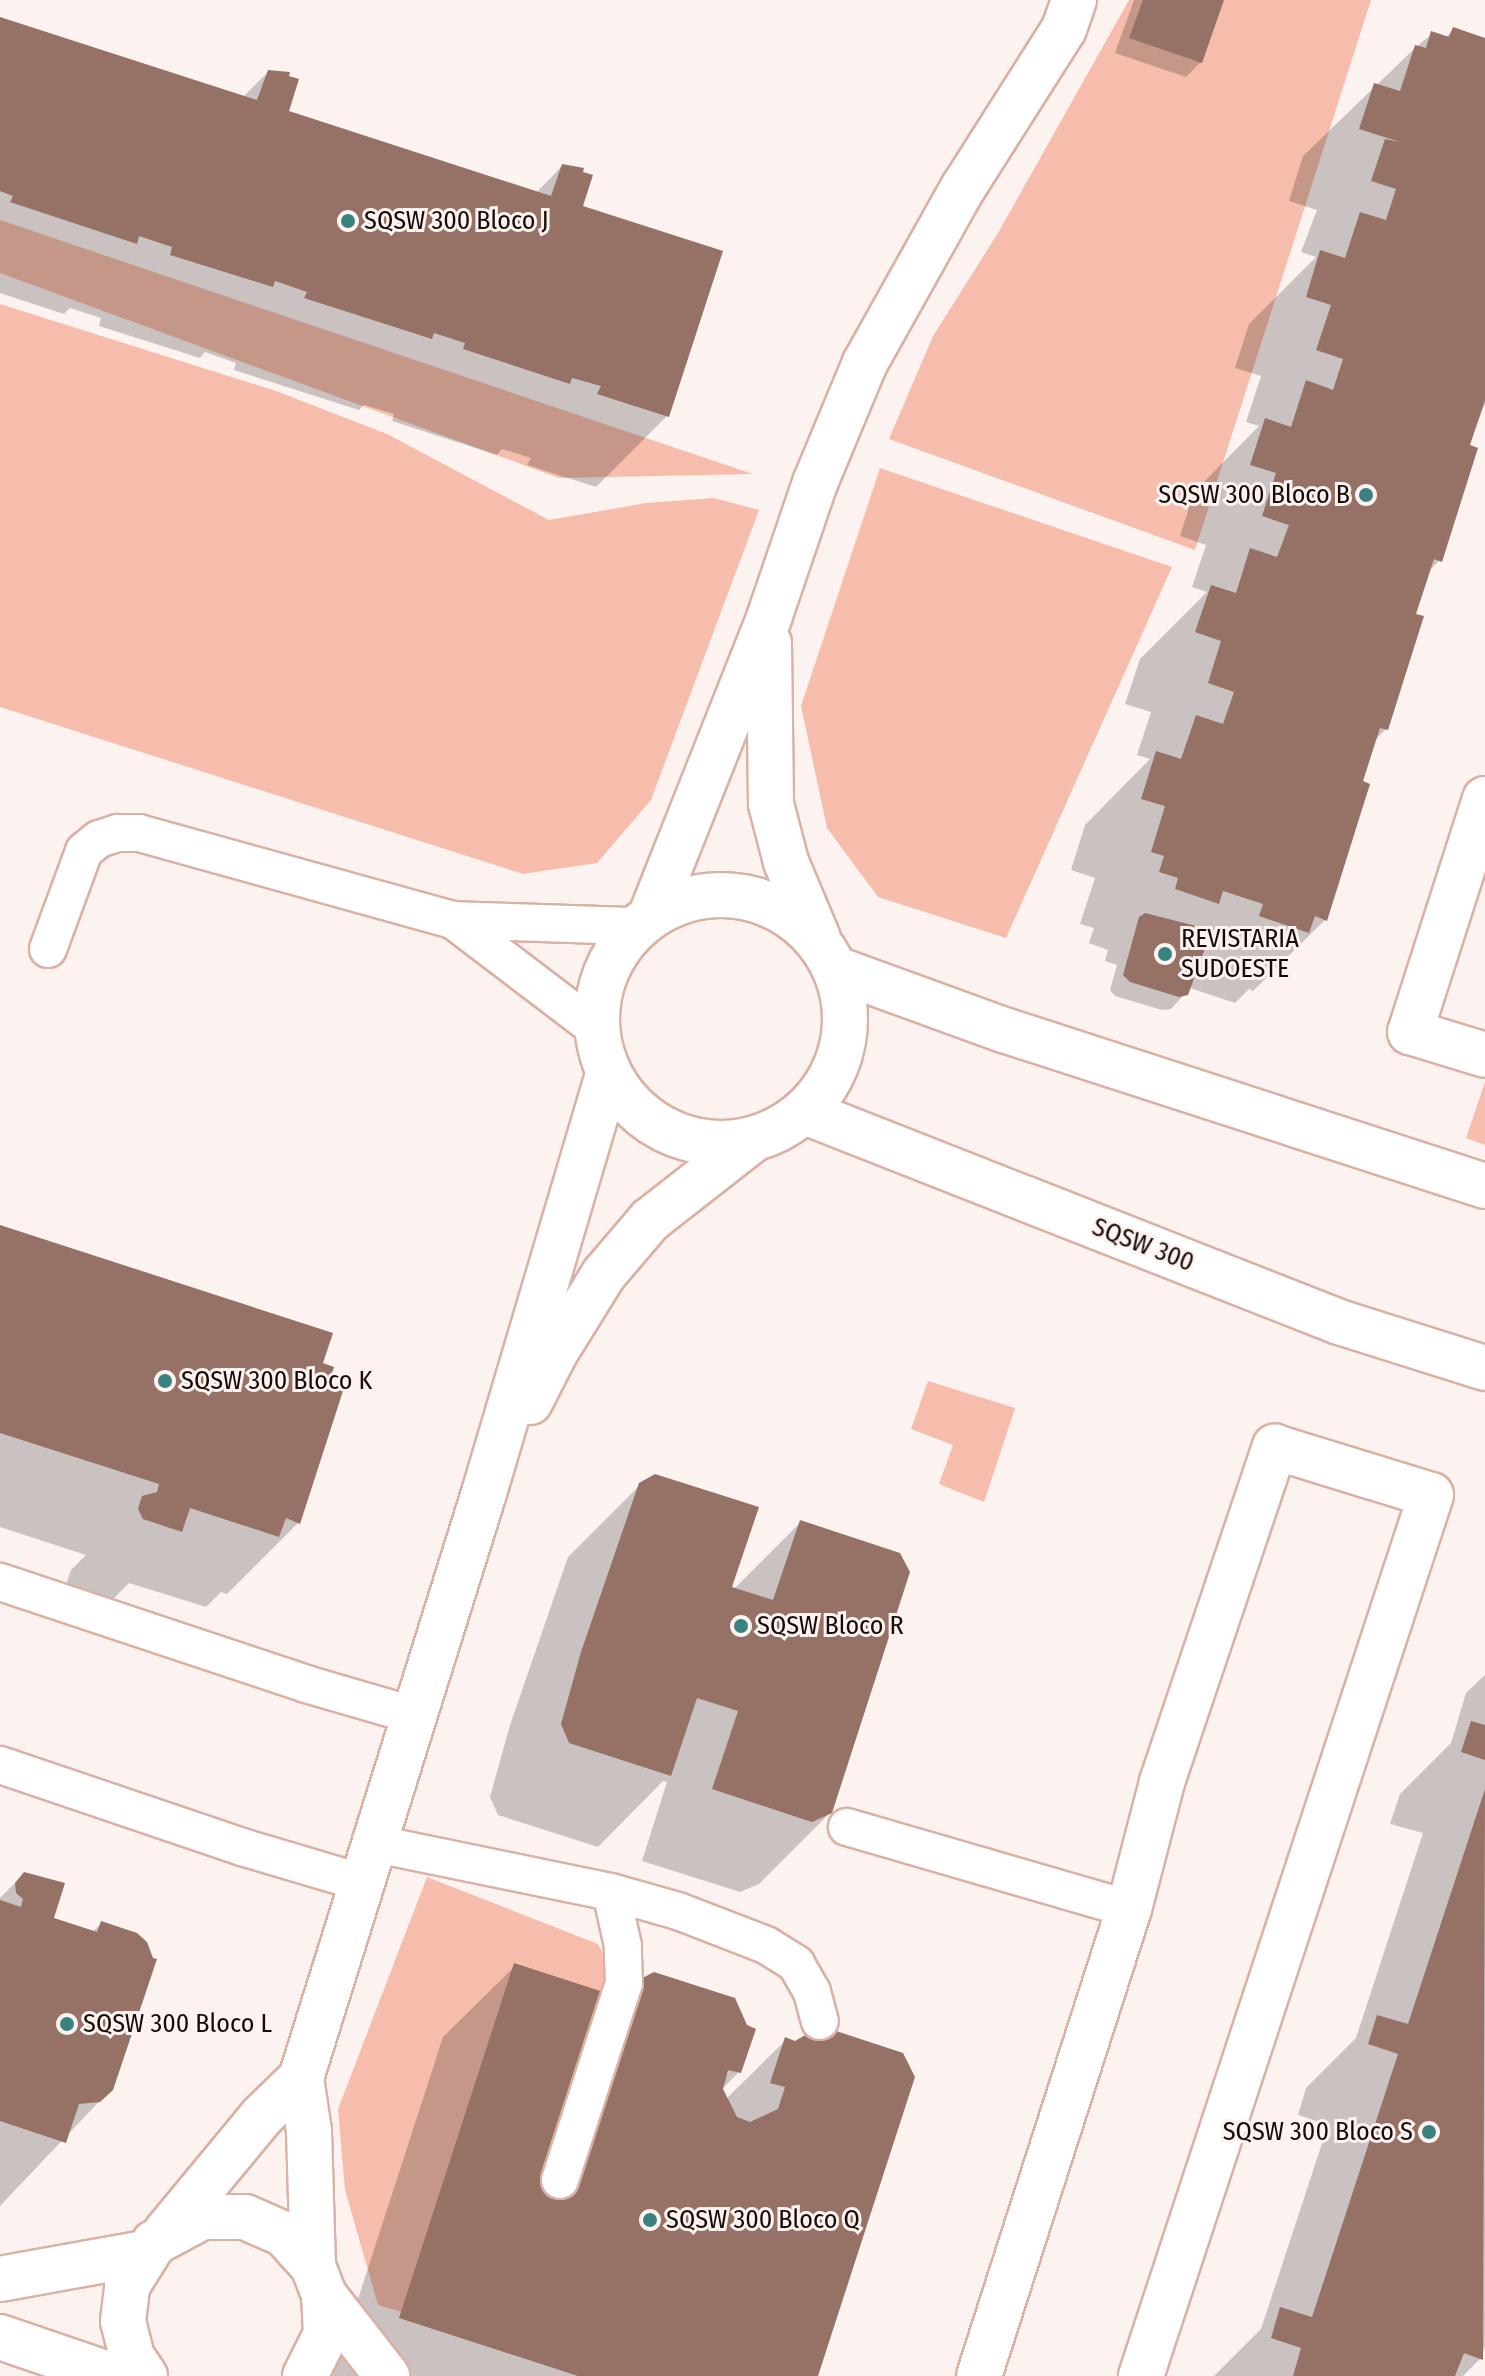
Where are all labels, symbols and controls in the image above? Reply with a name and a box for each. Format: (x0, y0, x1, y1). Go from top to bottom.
place label: SQSW 300 Bloco J (364, 205, 549, 237)
marker: SQSW 300 Bloco J (339, 212, 357, 230)
place label: SQSW 300 Bloco B (1158, 479, 1350, 511)
marker: SQSW 300 Bloco B (1357, 486, 1375, 504)
place label: REVISTARIA SUDOESTE (1181, 923, 1299, 984)
marker: REVISTARIA SUDOESTE (1156, 945, 1174, 963)
street label: SQSW 300 (1088, 1211, 1198, 1279)
place label: SQSW 300 Bloco K (181, 1365, 372, 1397)
marker: SQSW 300 Bloco K (156, 1372, 174, 1390)
place label: SQSW Bloco R (757, 1610, 904, 1642)
marker: SQSW Bloco R (732, 1617, 750, 1635)
place label: SQSW 300 Bloco L (83, 2008, 272, 2040)
marker: SQSW 300 Bloco L (58, 2015, 76, 2033)
place label: SQSW 300 Bloco S (1223, 2116, 1413, 2148)
marker: SQSW 300 Bloco S (1420, 2123, 1438, 2141)
place label: SQSW 300 Bloco Q (666, 2204, 860, 2236)
marker: SQSW 300 Bloco Q (641, 2211, 659, 2229)

